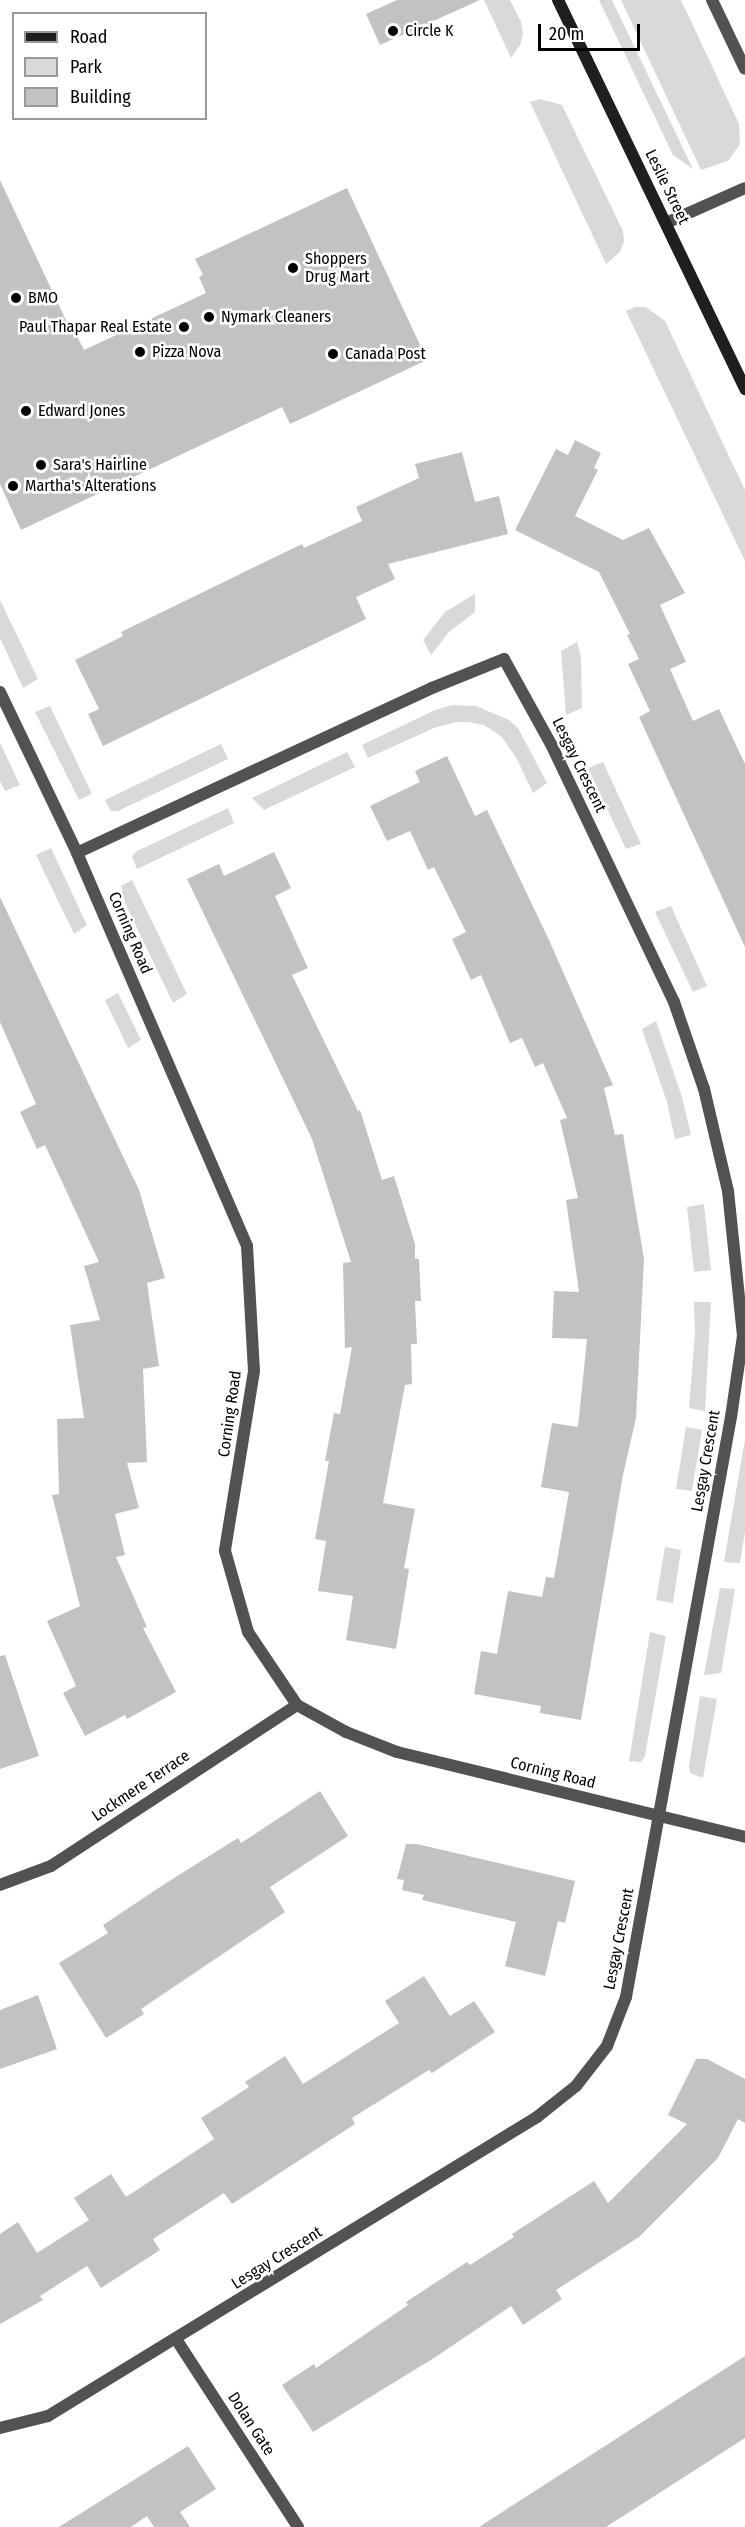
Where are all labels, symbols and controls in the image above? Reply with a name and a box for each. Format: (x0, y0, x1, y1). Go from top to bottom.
legend (12, 12, 207, 120)
scale bar (541, 12, 643, 50)
place label: Circle K (405, 21, 453, 41)
text: 20 m (549, 23, 584, 45)
marker: Circle K (386, 24, 400, 38)
text: Road (70, 26, 107, 48)
text: Park (70, 56, 102, 78)
text: Building (70, 86, 131, 108)
street label: Leslie Street (641, 147, 693, 227)
place label: Shoppers Drug Mart (305, 249, 370, 287)
marker: Shoppers Drug Mart (286, 261, 300, 275)
place label: BMO (28, 288, 58, 308)
marker: BMO (9, 291, 23, 305)
place label: Nymark Cleaners (221, 307, 331, 327)
marker: Nymark Cleaners (202, 310, 216, 324)
place label: Paul Thapar Real Estate (19, 317, 172, 337)
marker: Paul Thapar Real Estate (177, 320, 191, 334)
place label: Pizza Nova (152, 342, 221, 362)
place label: Canada Post (345, 344, 426, 364)
marker: Pizza Nova (133, 345, 147, 359)
marker: Canada Post (326, 347, 340, 361)
place label: Edward Jones (38, 401, 125, 421)
marker: Edward Jones (19, 404, 33, 418)
place label: Sara's Hairline (53, 455, 147, 475)
marker: Sara's Hairline (34, 458, 48, 472)
place label: Martha's Alterations (25, 476, 156, 496)
marker: Martha's Alterations (6, 479, 20, 493)
street label: Lesgay Crescent (548, 714, 610, 816)
street label: Corning Road (104, 889, 156, 977)
street label: Corning Road (214, 1370, 246, 1458)
street label: Lesgay Crescent (688, 1409, 724, 1513)
street label: Lockmere Terrace (88, 1746, 194, 1826)
street label: Corning Road (508, 1753, 598, 1793)
street label: Lesgay Crescent (600, 1887, 638, 1991)
street label: Lesgay Crescent (228, 2223, 326, 2293)
street label: Dolan Gate (223, 2389, 279, 2459)

